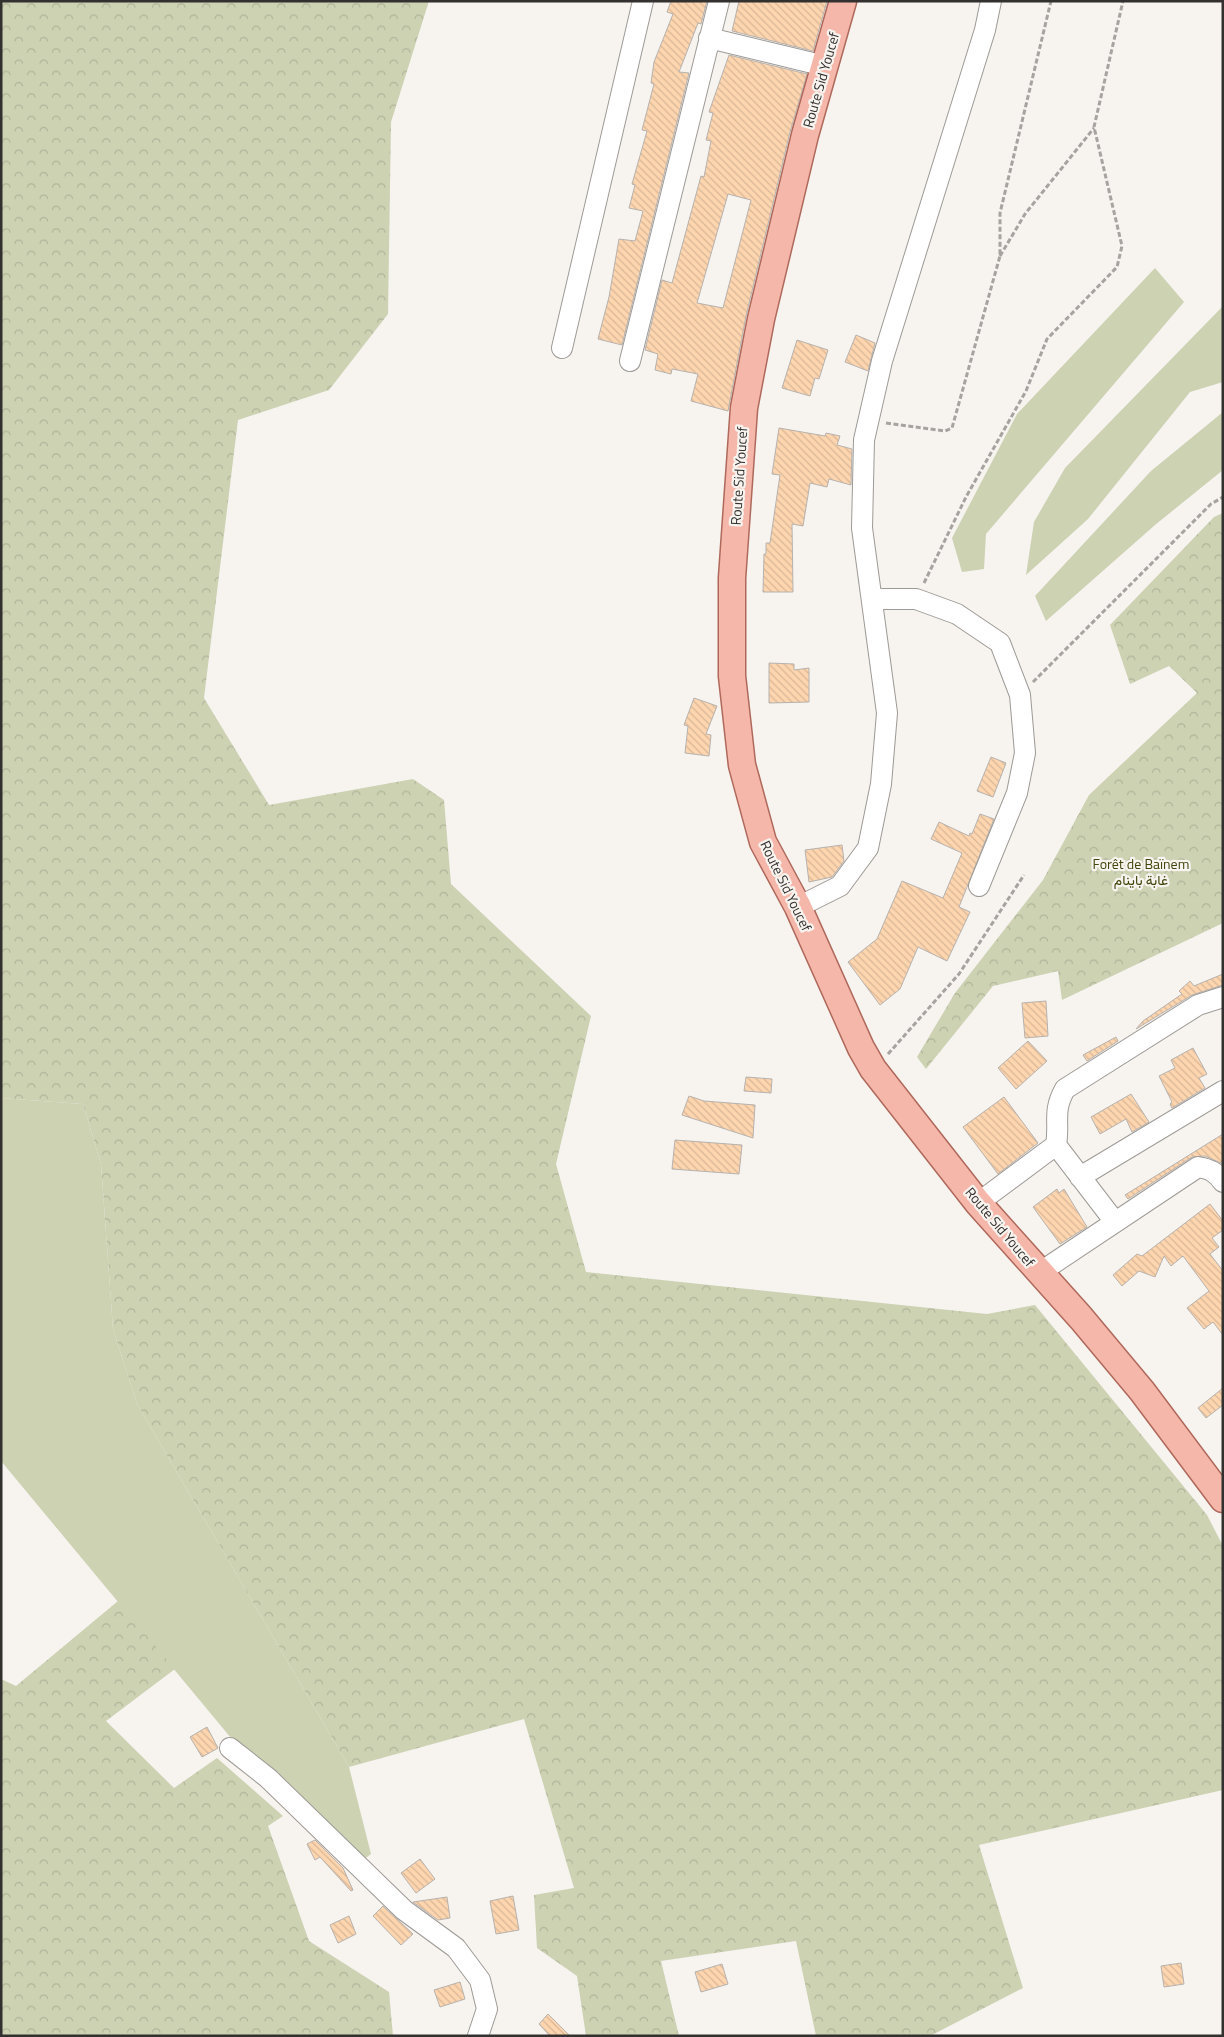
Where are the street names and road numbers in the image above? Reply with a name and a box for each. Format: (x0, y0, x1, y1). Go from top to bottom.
street label: Route Sid Youcef (797, 29, 844, 130)
street label: Route Sid Youcef (725, 426, 752, 526)
street label: Route Sid Youcef (755, 837, 818, 935)
street label: Route Sid Youcef (961, 1182, 1040, 1271)

